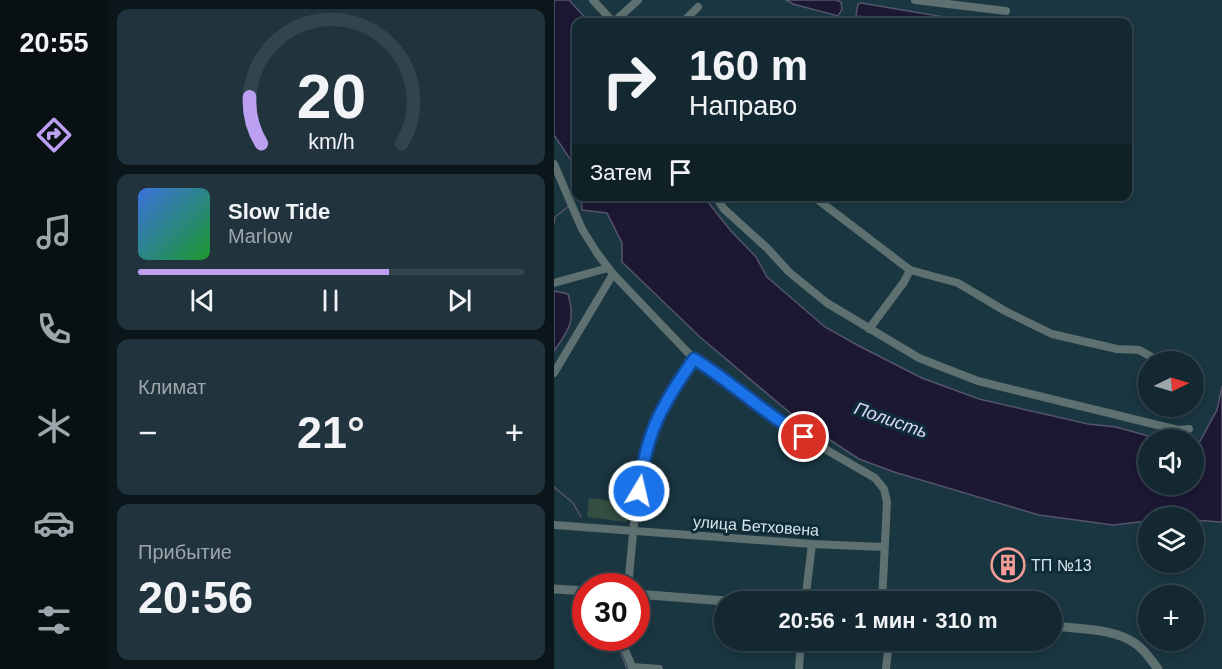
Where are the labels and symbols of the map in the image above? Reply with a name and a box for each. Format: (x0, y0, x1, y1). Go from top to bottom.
north arrow (1138, 351, 1204, 417)
water label: Полисть (852, 398, 930, 442)
pin (778, 411, 829, 462)
position arrow (607, 459, 671, 523)
street label: улица Бетховена (692, 513, 820, 539)
building icon: ТП №13 (990, 547, 1026, 583)
place label: ТП №13 (1031, 557, 1092, 574)
speed limit sign: 30 (572, 573, 650, 651)

